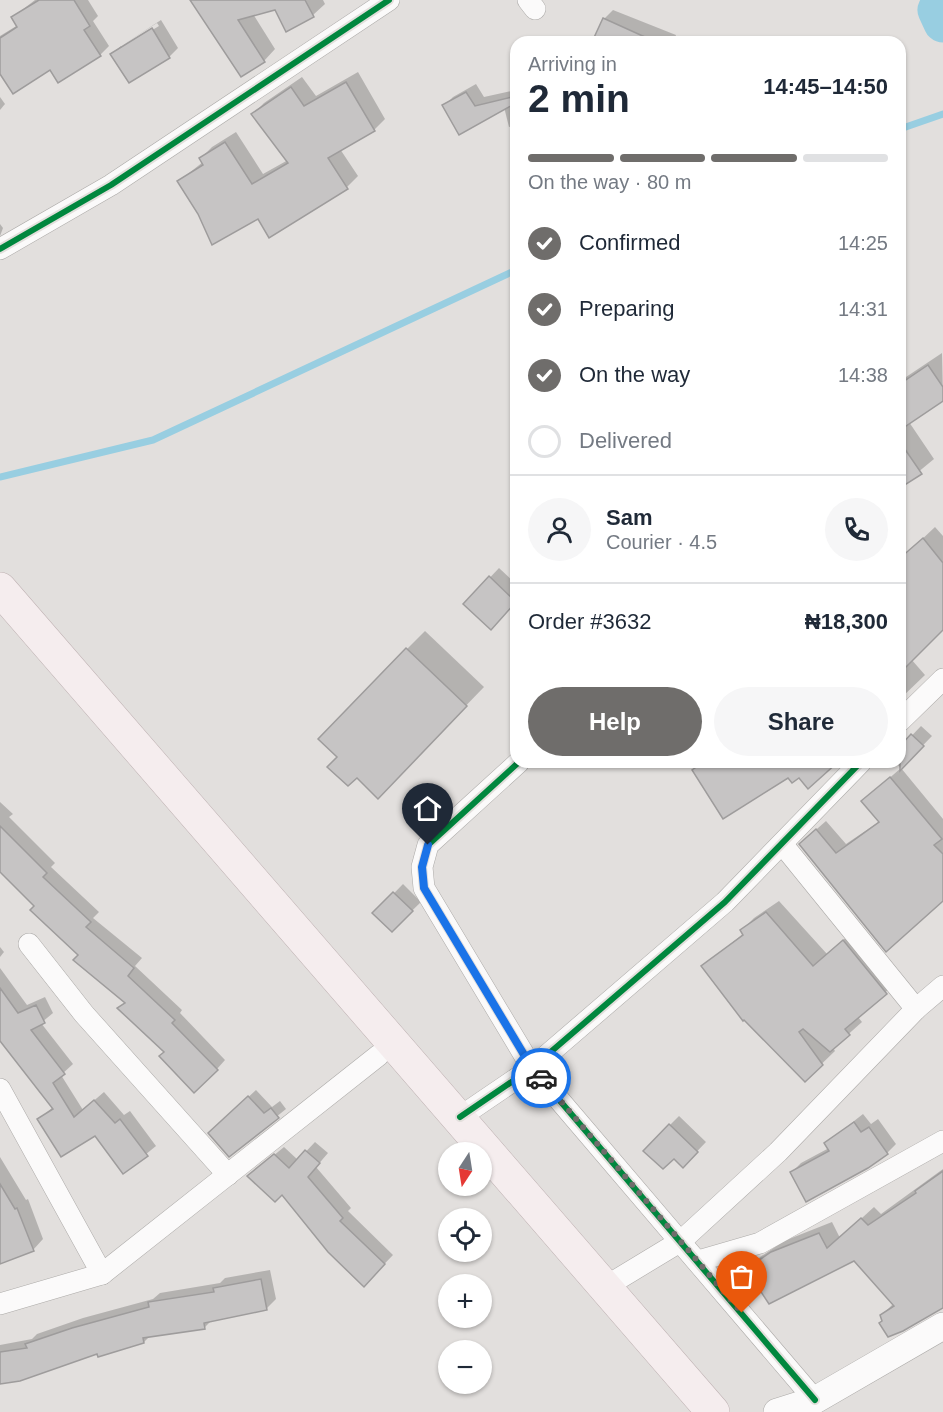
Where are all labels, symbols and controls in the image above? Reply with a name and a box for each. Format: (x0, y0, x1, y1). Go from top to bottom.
text: Arriving in (528, 53, 617, 75)
text: 14:45–14:50 (763, 74, 888, 99)
text: 2 min (528, 77, 630, 120)
text: On the way · 80 m (528, 171, 691, 193)
icon: check (528, 227, 561, 260)
text: Confirmed (579, 230, 680, 255)
text: 14:25 (838, 232, 888, 254)
icon: check (528, 293, 561, 326)
text: Preparing (579, 296, 674, 321)
text: 14:31 (838, 298, 888, 320)
icon: check (528, 359, 561, 392)
text: On the way (579, 362, 690, 387)
text: 14:38 (838, 364, 888, 386)
text: Delivered (579, 428, 672, 453)
button: person (528, 498, 591, 561)
button: phone (825, 498, 888, 561)
text: Sam (606, 505, 652, 530)
text: Courier · 4.5 (606, 531, 717, 553)
text: Order #3632 (528, 609, 652, 634)
text: ₦18,300 (805, 609, 888, 634)
button: Help (528, 687, 702, 756)
button: Share (714, 687, 888, 756)
pin (402, 783, 453, 845)
icon: home (411, 792, 444, 825)
courier (511, 1048, 571, 1108)
icon: car (525, 1062, 558, 1095)
north arrow (438, 1142, 492, 1196)
map controls (438, 1142, 492, 1394)
button: locate (438, 1208, 492, 1262)
pin (716, 1251, 767, 1313)
icon: bag (725, 1260, 758, 1293)
button: + (438, 1274, 492, 1328)
button: − (438, 1340, 492, 1394)

